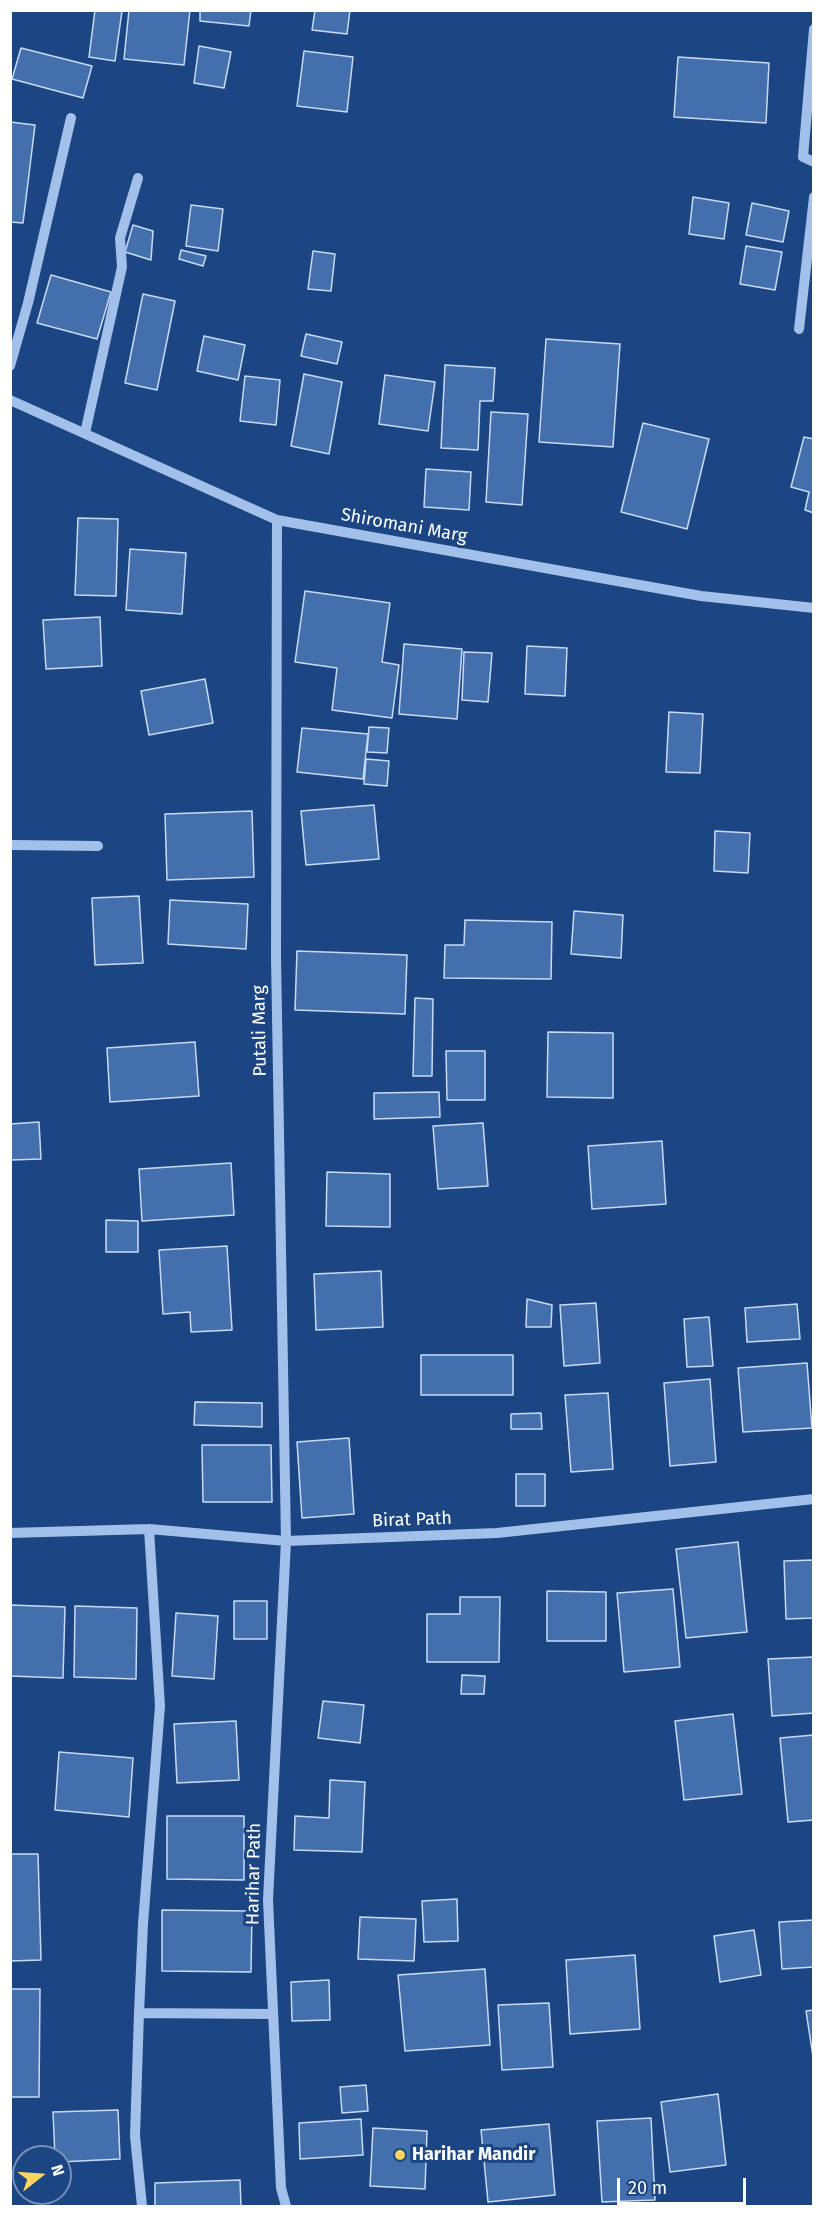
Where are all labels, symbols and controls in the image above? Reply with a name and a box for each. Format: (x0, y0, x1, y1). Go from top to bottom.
street label: Shiromani Marg (339, 504, 469, 548)
street label: Putali Marg (248, 985, 272, 1077)
street label: Birat Path (372, 1508, 452, 1532)
street label: Harihar Path (242, 1823, 266, 1925)
place label: Harihar Mandir (412, 2144, 535, 2166)
north arrow (12, 2145, 72, 2205)
marker: Harihar Mandir (393, 2148, 407, 2162)
text: N (47, 2162, 68, 2178)
scale bar (620, 2166, 749, 2204)
text: 20 m (628, 2177, 667, 2199)

